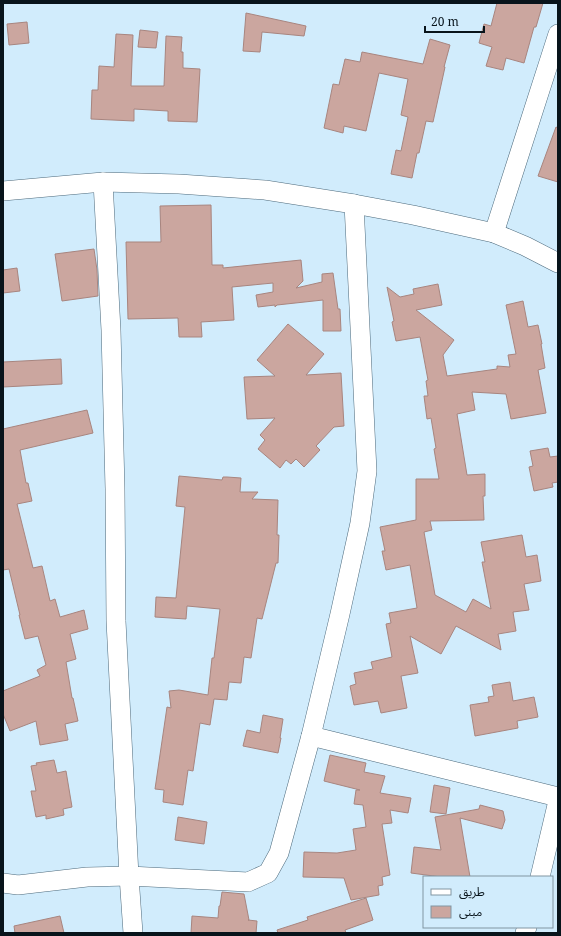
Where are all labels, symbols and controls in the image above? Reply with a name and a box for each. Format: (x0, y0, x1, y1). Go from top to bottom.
scale bar (425, 8, 484, 34)
text: 20 m (431, 13, 459, 30)
legend (423, 876, 553, 928)
text: طريق (459, 883, 485, 900)
text: مبنى (459, 903, 482, 920)

